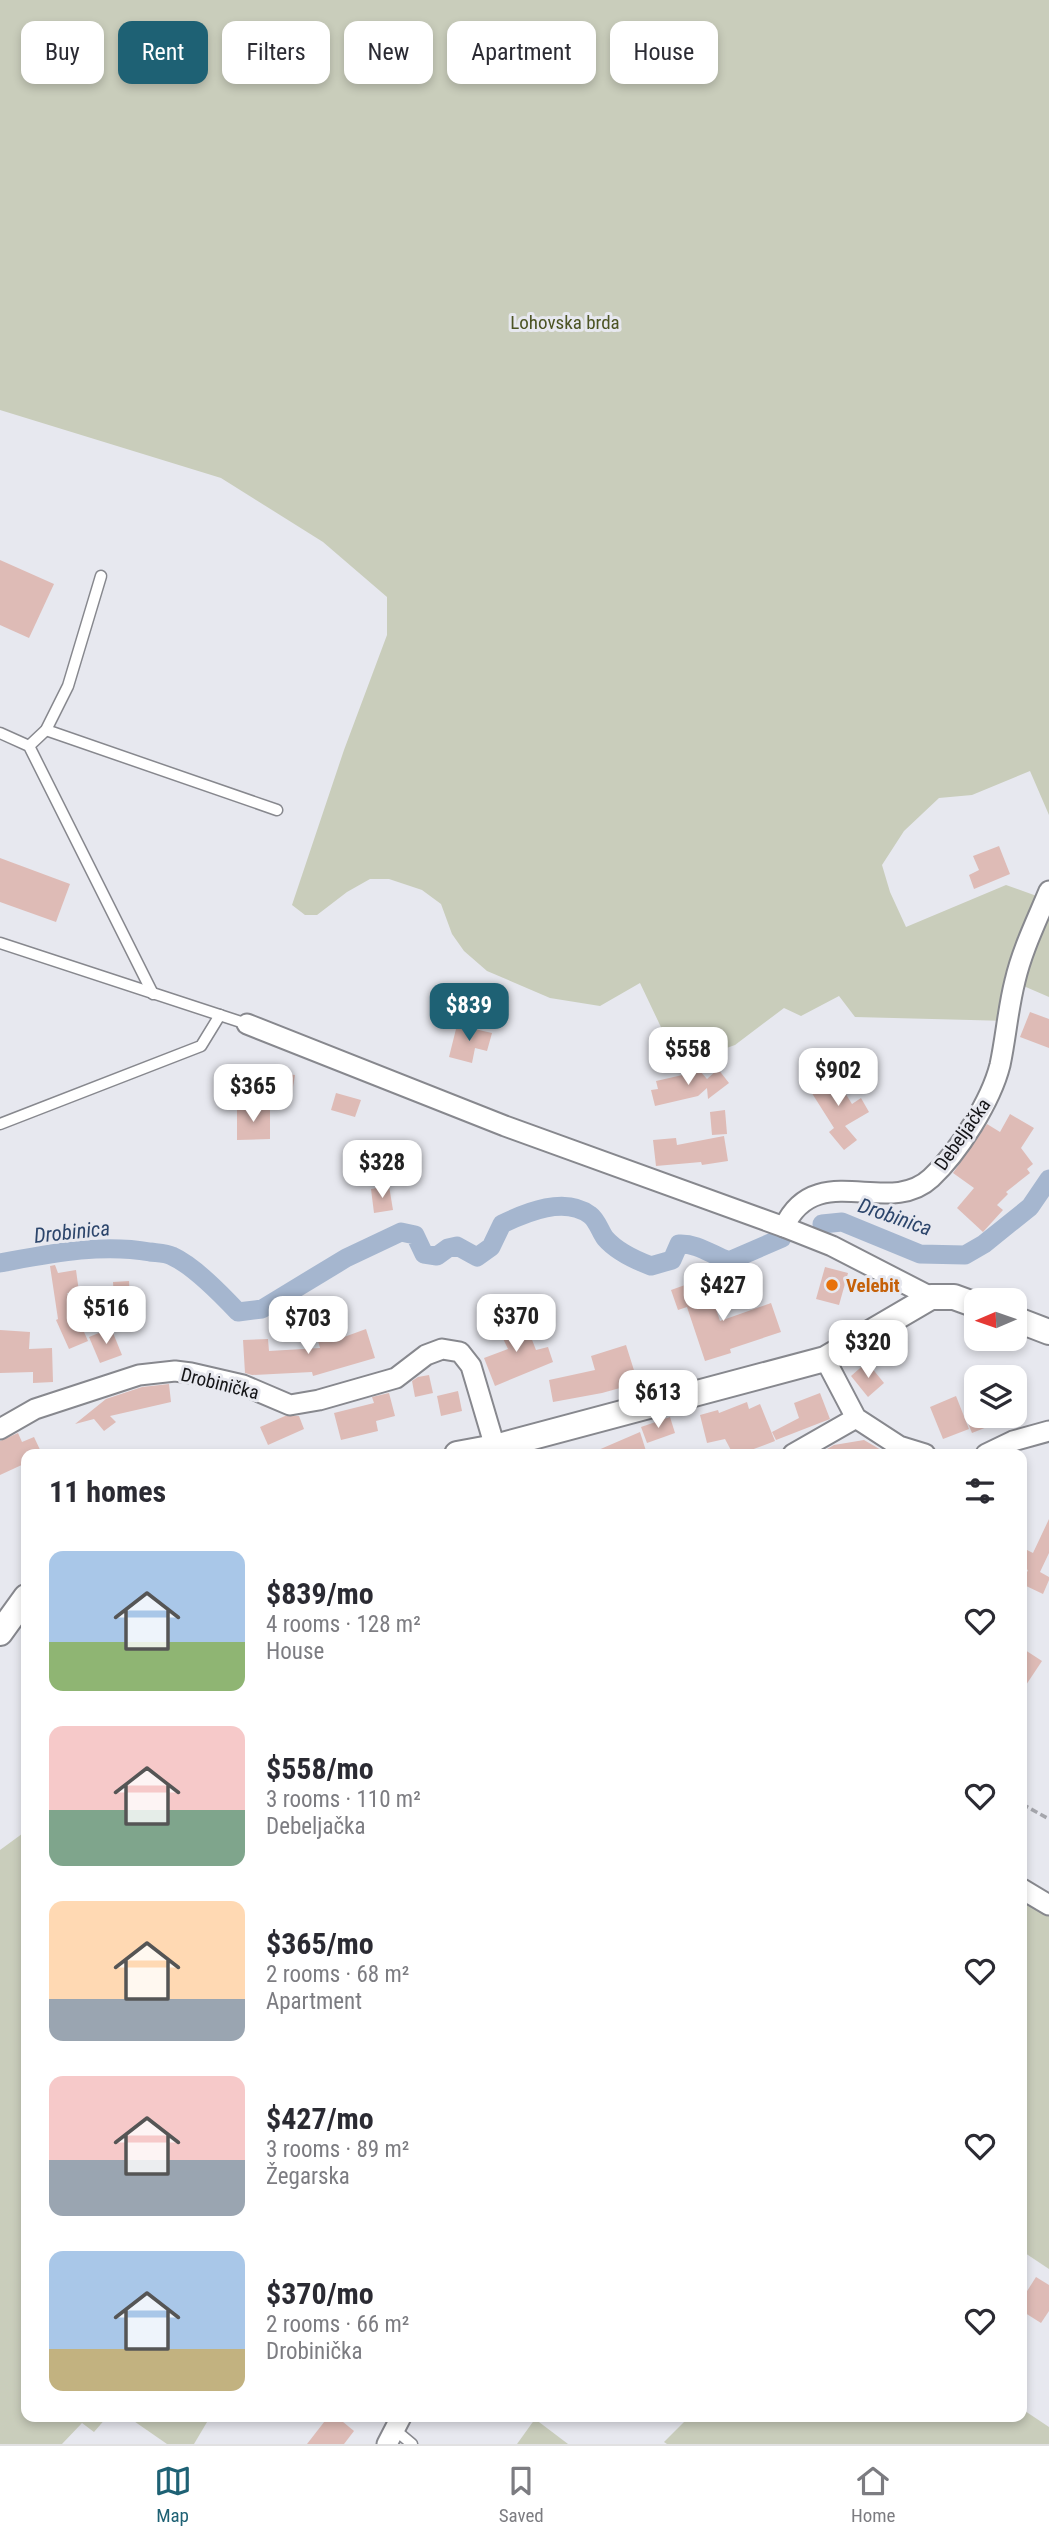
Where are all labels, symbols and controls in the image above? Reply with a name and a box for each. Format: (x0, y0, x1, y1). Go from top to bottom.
chip: Buy (21, 21, 104, 84)
chip: Rent (118, 21, 208, 84)
chip: Filters (222, 21, 330, 84)
chip: New (344, 21, 433, 84)
chip: Apartment (447, 21, 596, 84)
chip: House (610, 21, 718, 84)
park label: Lohovska brda (510, 311, 620, 334)
pin: $839 (428, 984, 510, 1043)
text: $839 (446, 992, 492, 1019)
pin: $558 (647, 1028, 729, 1087)
text: $558 (665, 1036, 711, 1063)
pin: $902 (797, 1048, 879, 1108)
text: $902 (815, 1057, 861, 1084)
pin: $365 (212, 1064, 294, 1124)
text: $365 (230, 1073, 276, 1100)
street label: Debeljačka (929, 1094, 995, 1175)
pin: $328 (341, 1140, 423, 1200)
text: $328 (359, 1149, 405, 1176)
water label: Drobinica (855, 1193, 935, 1241)
water label: Drobinica (33, 1216, 111, 1248)
pin: $427 (682, 1264, 764, 1323)
text: $427 (700, 1272, 746, 1299)
place label: Velebit (846, 1274, 900, 1297)
marker: Velebit (824, 1277, 840, 1293)
pin: $516 (65, 1286, 147, 1346)
north arrow (964, 1288, 1027, 1351)
map controls (964, 1288, 1027, 1428)
pin: $370 (475, 1294, 557, 1354)
text: $516 (83, 1295, 129, 1322)
pin: $703 (267, 1296, 349, 1356)
text: $370 (493, 1303, 539, 1330)
text: $703 (285, 1305, 331, 1332)
pin: $320 (827, 1320, 909, 1380)
text: $320 (845, 1329, 891, 1356)
street label: Drobinička (178, 1363, 261, 1404)
button: layers (964, 1365, 1027, 1428)
pin: $613 (617, 1370, 699, 1430)
text: $613 (635, 1379, 681, 1406)
icon: filters (961, 1472, 999, 1510)
text: 11 homes (49, 1474, 166, 1509)
text: $839/mo (266, 1576, 374, 1611)
icon: home (105, 1579, 189, 1663)
icon: heart (961, 1602, 999, 1640)
text: 4 rooms · 128 m² (266, 1611, 421, 1638)
text: House (266, 1638, 324, 1665)
text: $558/mo (266, 1751, 374, 1786)
icon: home (105, 1754, 189, 1838)
icon: heart (961, 1777, 999, 1815)
text: 3 rooms · 110 m² (266, 1786, 421, 1813)
text: Debeljačka (266, 1813, 366, 1840)
text: $365/mo (266, 1926, 374, 1961)
icon: home (105, 1929, 189, 2013)
icon: heart (961, 1952, 999, 1990)
text: 2 rooms · 68 m² (266, 1961, 409, 1988)
text: Apartment (266, 1988, 362, 2015)
text: $427/mo (266, 2101, 374, 2136)
icon: home (105, 2104, 189, 2188)
icon: heart (961, 2127, 999, 2165)
text: 3 rooms · 89 m² (266, 2136, 409, 2163)
text: Žegarska (266, 2163, 350, 2190)
text: $370/mo (266, 2276, 374, 2311)
icon: home (105, 2279, 189, 2363)
icon: heart (961, 2302, 999, 2340)
text: 2 rooms · 66 m² (266, 2311, 409, 2338)
text: Drobinička (266, 2338, 363, 2365)
tab: Map (154, 2462, 192, 2527)
tab: Saved (499, 2462, 544, 2527)
tab: Home (851, 2462, 895, 2527)

